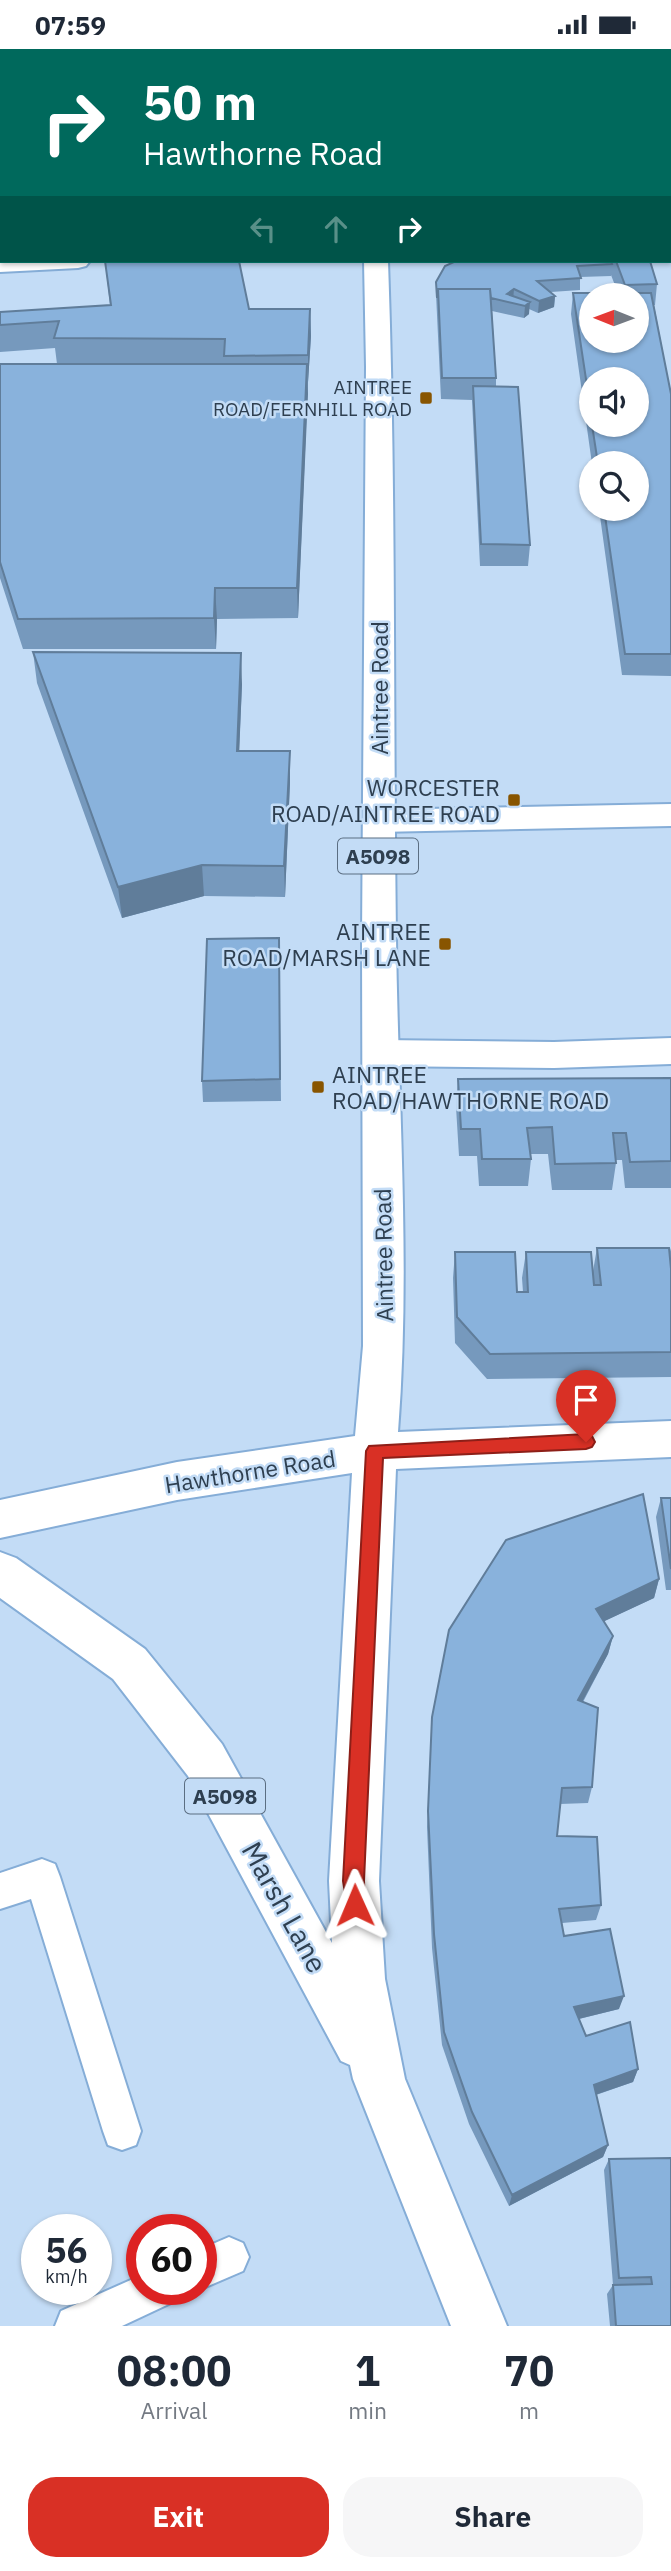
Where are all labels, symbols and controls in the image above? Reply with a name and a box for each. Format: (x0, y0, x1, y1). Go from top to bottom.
text: 07:59 (35, 8, 106, 42)
text: 50 m (143, 70, 257, 133)
icon: right (28, 77, 119, 168)
text: Hawthorne Road (143, 132, 383, 174)
icon: left (244, 210, 282, 248)
icon: ahead (317, 210, 355, 248)
icon: right (390, 210, 428, 248)
north arrow (579, 283, 649, 353)
map controls (579, 283, 649, 521)
button: sound (579, 367, 649, 437)
place label: AINTREE ROAD/FERNHILL ROAD (213, 375, 412, 421)
marker: AINTREE ROAD/FERNHILL ROAD (418, 390, 434, 406)
button: search (579, 451, 649, 521)
street label: Aintree Road (364, 621, 394, 755)
place label: WORCESTER ROAD/AINTREE ROAD (271, 772, 500, 828)
marker: WORCESTER ROAD/AINTREE ROAD (506, 792, 522, 808)
road number: A5098 (338, 839, 418, 873)
place label: AINTREE ROAD/MARSH LANE (222, 916, 431, 972)
marker: AINTREE ROAD/MARSH LANE (437, 936, 453, 952)
place label: AINTREE ROAD/HAWTHORNE ROAD (332, 1059, 609, 1115)
marker: AINTREE ROAD/HAWTHORNE ROAD (310, 1079, 326, 1095)
street label: Aintree Road (367, 1188, 399, 1322)
pin (556, 1370, 616, 1442)
icon: arrive (567, 1381, 605, 1419)
street label: Hawthorne Road (162, 1443, 338, 1499)
road number: A5098 (185, 1779, 265, 1813)
street label: Marsh Lane (234, 1835, 336, 1979)
position arrow (318, 1868, 392, 1942)
speed limit sign: 60 (126, 2214, 217, 2305)
text: 56 (45, 2227, 88, 2273)
text: km/h (45, 2265, 88, 2288)
text: 08:00 (117, 2343, 231, 2398)
text: 1 (355, 2343, 380, 2398)
text: 70 (504, 2343, 554, 2398)
text: Arrival (141, 2395, 208, 2425)
text: min (348, 2395, 387, 2425)
text: m (519, 2395, 539, 2425)
button: Exit (28, 2477, 329, 2557)
button: Share (343, 2477, 643, 2557)

